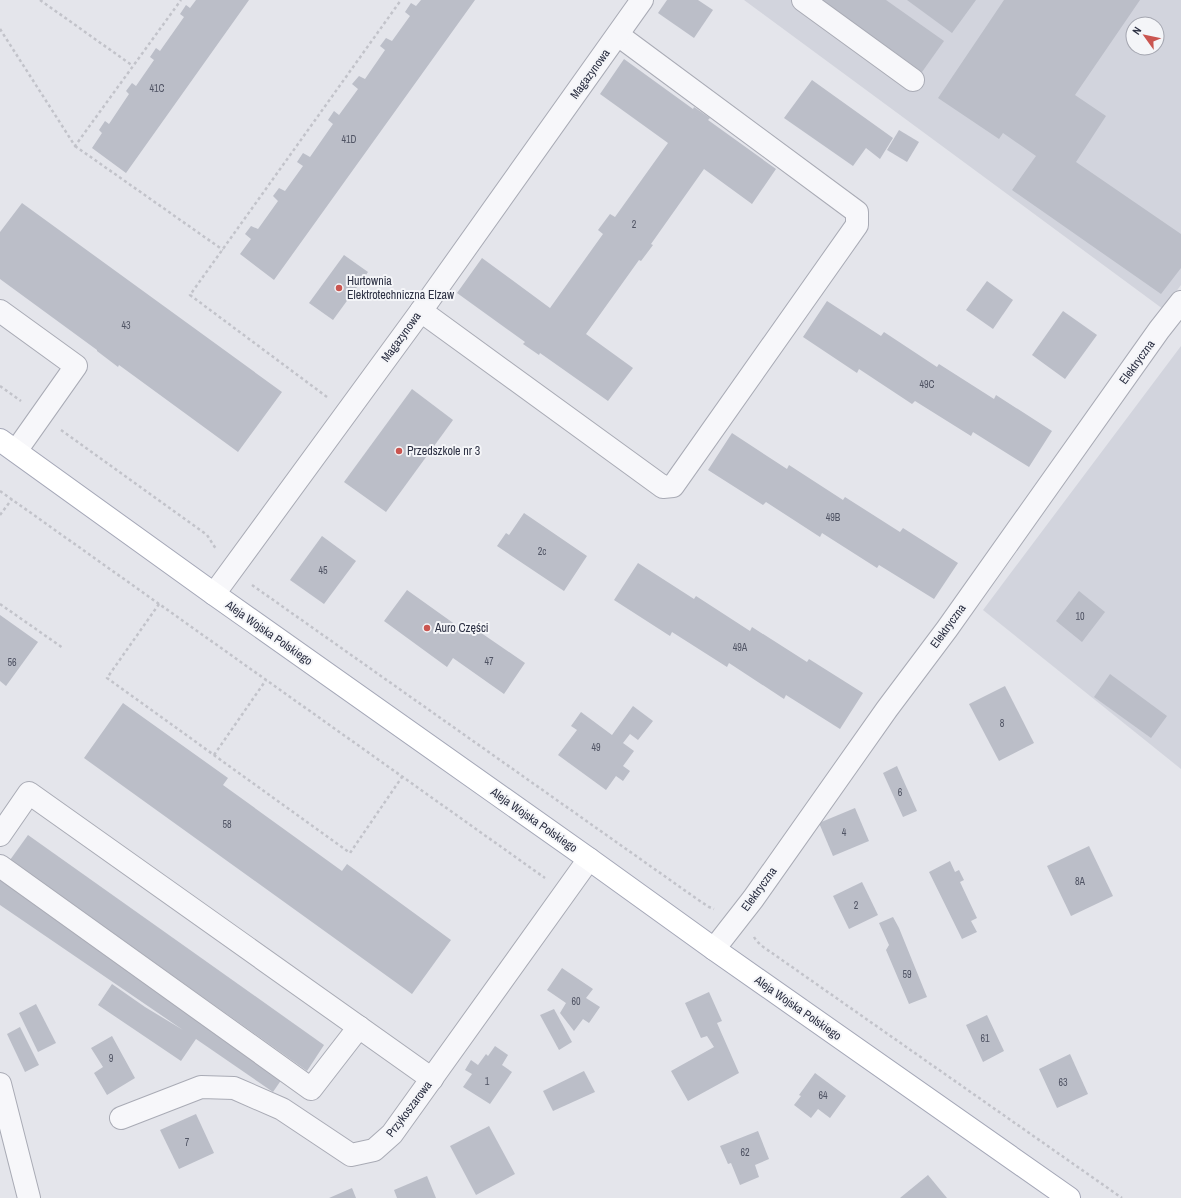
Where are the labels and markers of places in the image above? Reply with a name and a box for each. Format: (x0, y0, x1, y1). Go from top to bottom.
place label: Hurtownia Elektrotechniczna Elzaw (347, 273, 455, 303)
marker: Hurtownia Elektrotechniczna Elzaw (334, 283, 344, 293)
place label: Przedszkole nr 3 (407, 443, 480, 459)
marker: Przedszkole nr 3 (394, 446, 404, 456)
place label: Auro Części (434, 620, 489, 636)
marker: Auro Części (422, 623, 432, 633)

